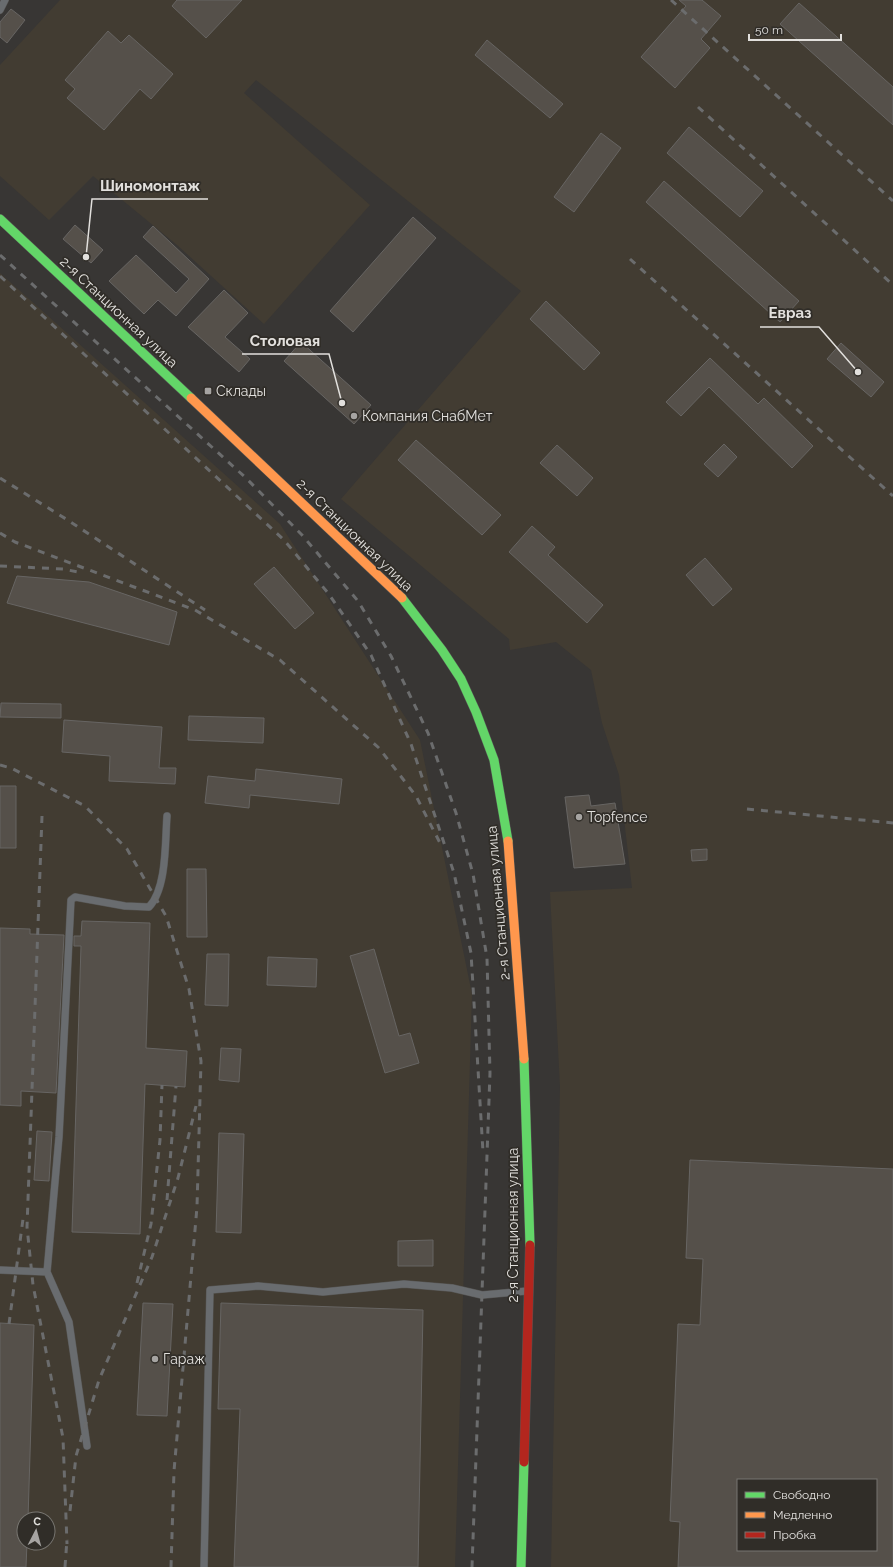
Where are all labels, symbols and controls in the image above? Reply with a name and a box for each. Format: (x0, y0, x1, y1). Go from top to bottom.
scale bar (749, 16, 841, 42)
text: 50 m (755, 23, 783, 37)
callout: Шиномонтаж (92, 172, 208, 199)
text: Шиномонтаж (100, 177, 200, 195)
street label: 2-я Станционная улица (57, 253, 181, 371)
callout: Евраз (760, 300, 819, 327)
text: Евраз (768, 304, 812, 322)
callout: Столовая (242, 327, 329, 354)
text: Столовая (250, 332, 320, 350)
place label: Склады (216, 383, 266, 399)
marker: Склады (203, 386, 213, 396)
place label: Компания СнабМет (362, 408, 493, 424)
marker: Компания СнабМет (349, 411, 359, 421)
street label: 2-я Станционная улица (294, 475, 416, 595)
place label: Topfence (587, 809, 647, 825)
marker: Topfence (574, 812, 584, 822)
street label: 2-я Станционная улица (483, 825, 513, 981)
street label: 2-я Станционная улица (505, 1148, 521, 1302)
place label: Гараж (163, 1351, 205, 1367)
marker: Гараж (150, 1354, 160, 1364)
legend (737, 1479, 877, 1551)
text: Свободно (773, 1488, 830, 1502)
text: Медленно (773, 1508, 832, 1522)
north arrow (16, 1511, 56, 1551)
text: С (33, 1515, 42, 1528)
text: Пробка (773, 1528, 816, 1542)

